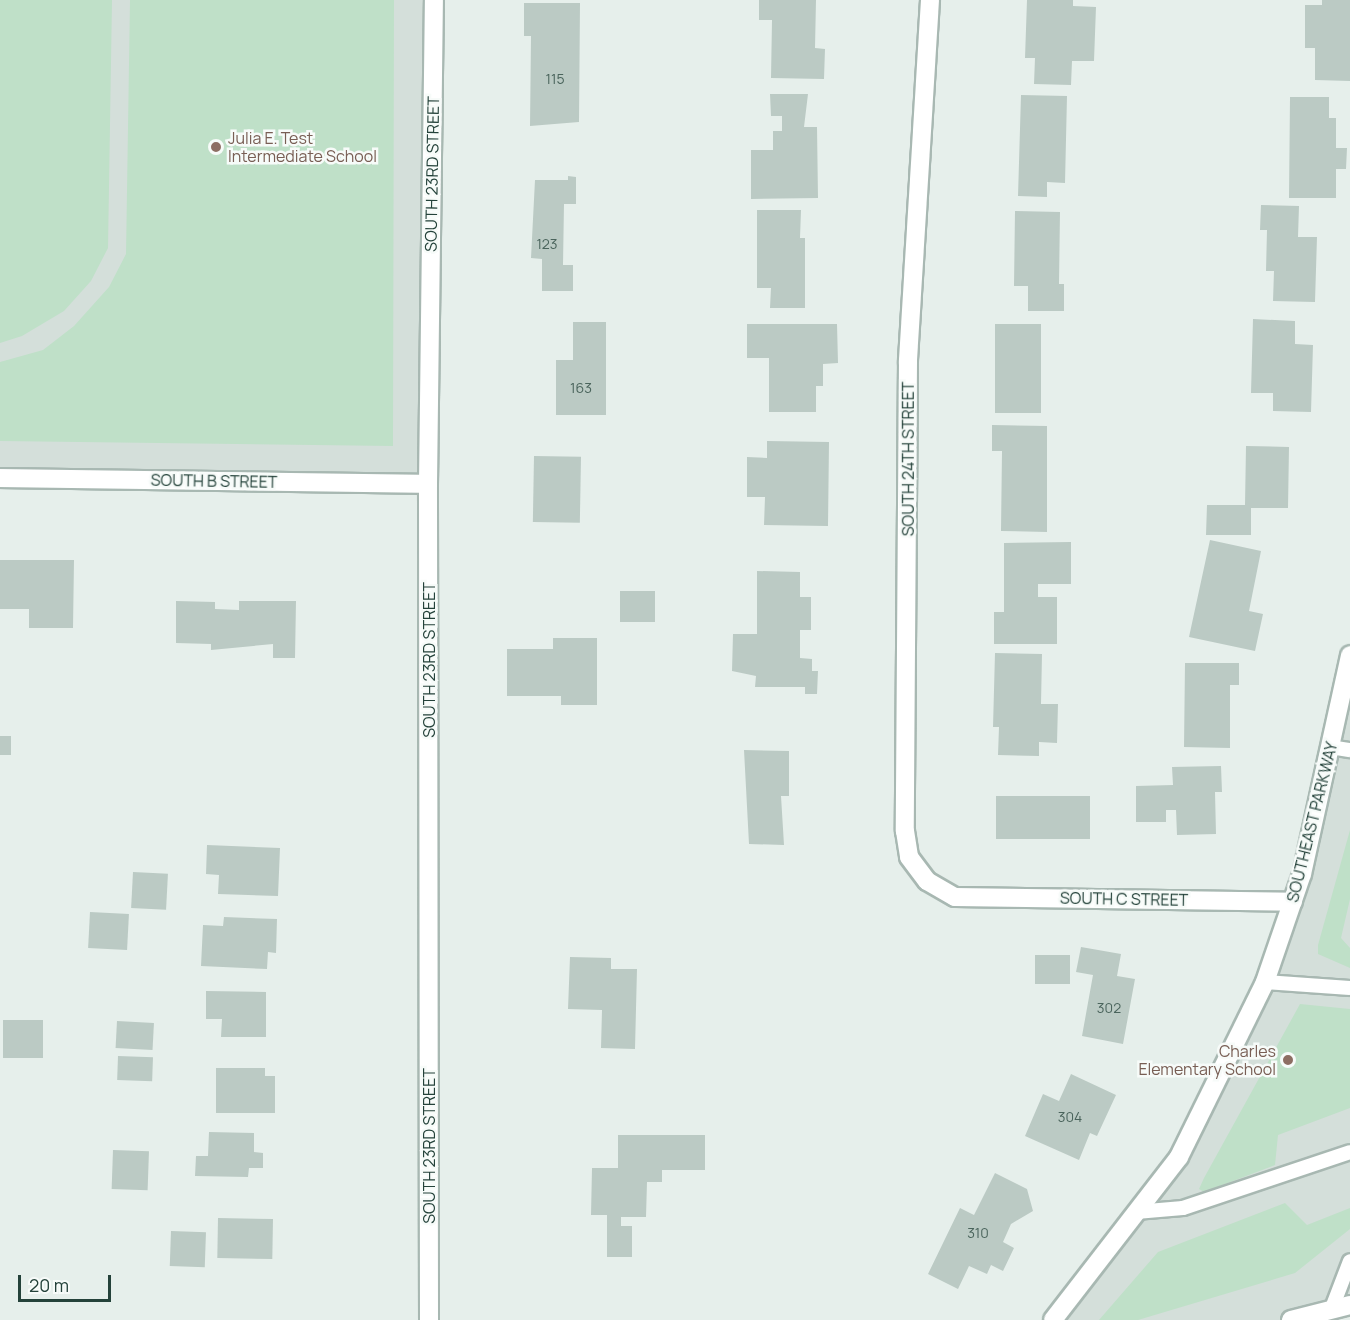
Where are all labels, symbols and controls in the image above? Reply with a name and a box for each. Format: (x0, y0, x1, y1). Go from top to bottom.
house number: 115 (545, 71, 565, 87)
street label: SOUTH 23RD STREET (421, 96, 443, 252)
place label: Julia E. Test Intermediate School (228, 128, 377, 166)
marker: Julia E. Test Intermediate School (209, 140, 223, 154)
house number: 123 (536, 236, 558, 252)
house number: 163 (570, 380, 592, 396)
street label: SOUTH 24TH STREET (898, 382, 918, 536)
street label: SOUTH B STREET (151, 470, 277, 492)
street label: SOUTH 23RD STREET (419, 582, 439, 738)
street label: SOUTHEAST PARKWAY (1283, 740, 1341, 904)
street label: SOUTH C STREET (1060, 888, 1188, 910)
house number: 302 (1097, 1000, 1121, 1016)
place label: Charles Elementary School (1138, 1041, 1276, 1079)
marker: Charles Elementary School (1281, 1053, 1295, 1067)
street label: SOUTH 23RD STREET (419, 1068, 439, 1224)
house number: 304 (1058, 1109, 1082, 1125)
house number: 310 (967, 1225, 989, 1241)
scale bar (21, 1263, 114, 1301)
text: 20 m (29, 1273, 69, 1297)

